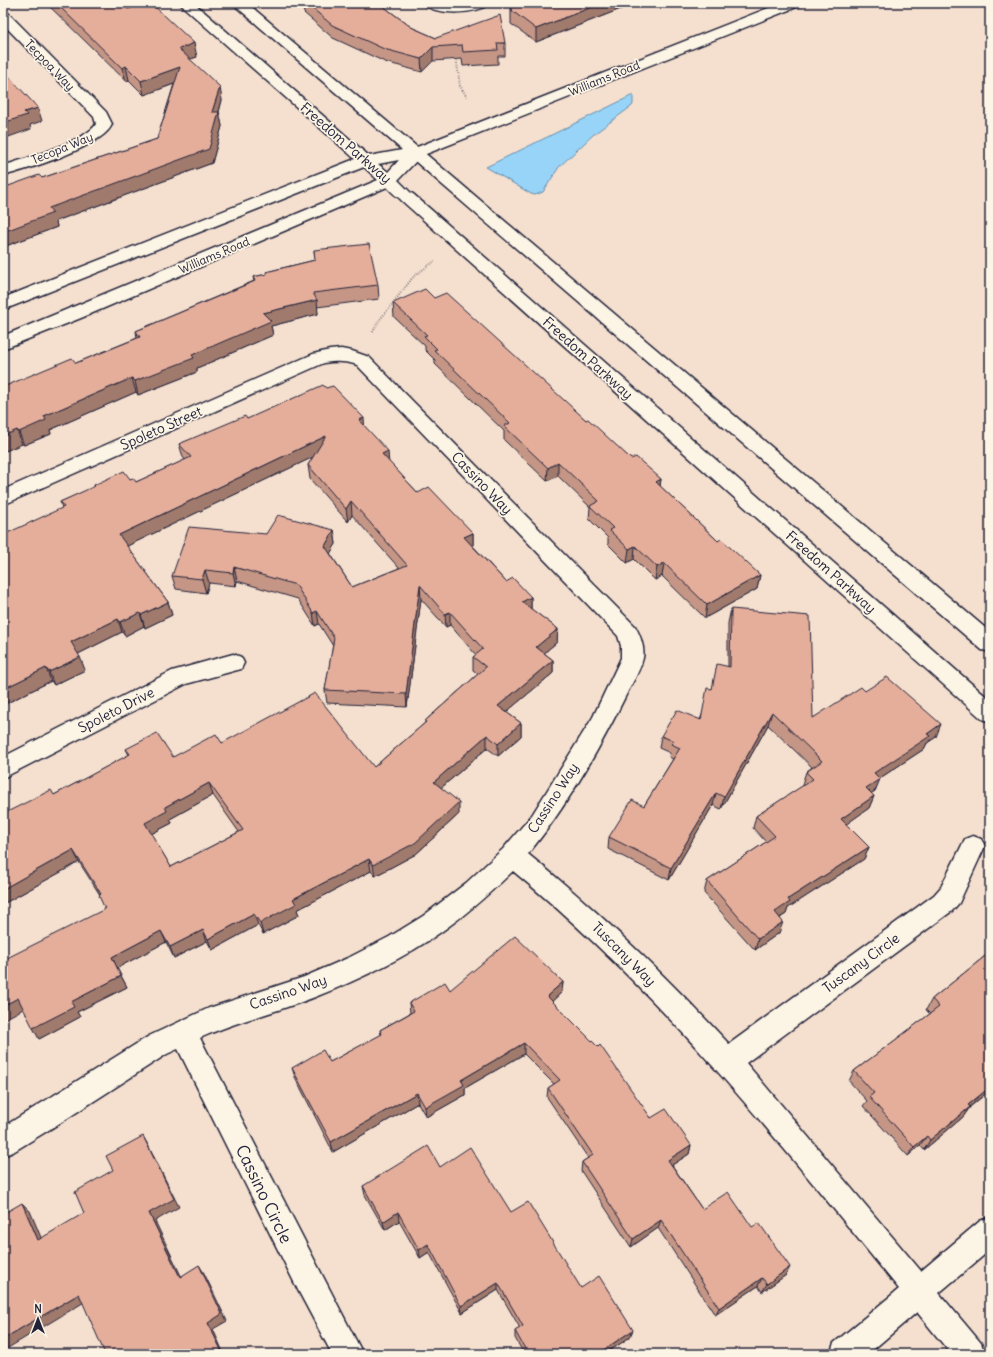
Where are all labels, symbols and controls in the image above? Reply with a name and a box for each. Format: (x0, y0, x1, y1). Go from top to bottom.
street label: Tecpoa Way (22, 36, 78, 94)
street label: Williams Road (566, 57, 642, 99)
street label: Freedom Parkway (297, 98, 395, 188)
street label: Tecopa Way (29, 129, 95, 167)
street label: Williams Road (176, 233, 252, 277)
street label: Freedom Parkway (539, 313, 637, 403)
street label: Spoleto Street (117, 402, 205, 454)
street label: Cassino Way (448, 448, 516, 518)
street label: Freedom Parkway (782, 527, 880, 617)
street label: Spoleto Drive (75, 683, 157, 737)
street label: Cassino Way (524, 759, 582, 837)
street label: Tuscany Way (588, 918, 660, 990)
street label: Tuscany Circle (819, 929, 903, 997)
street label: Cassino Way (247, 970, 329, 1014)
street label: Cassino Circle (231, 1141, 297, 1247)
north arrow (18, 1299, 58, 1339)
text: N (34, 1302, 42, 1316)

